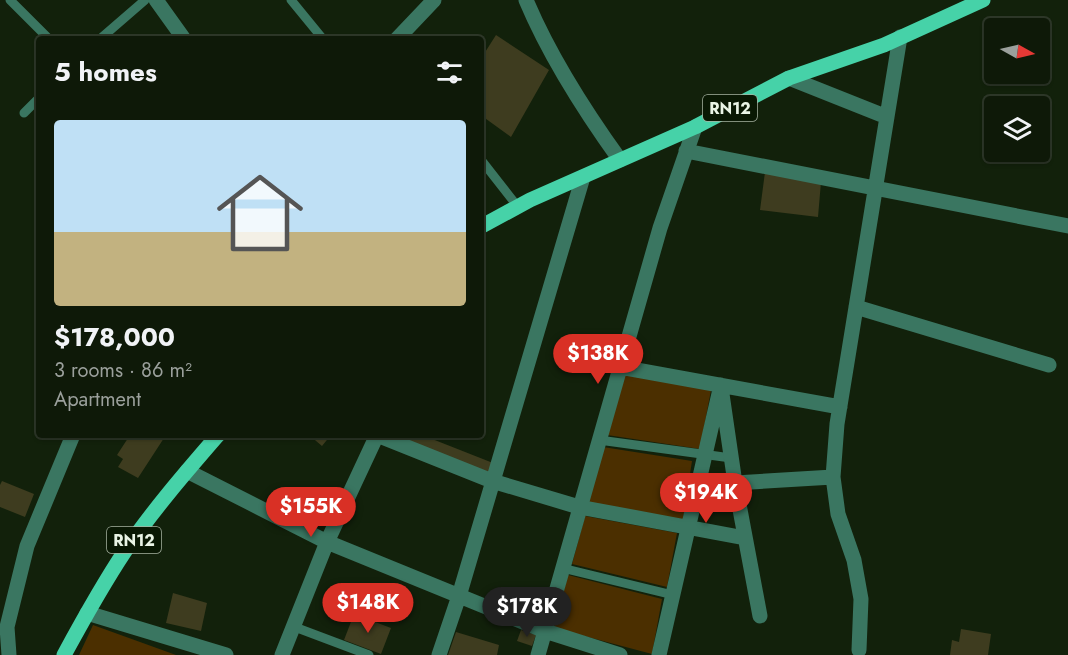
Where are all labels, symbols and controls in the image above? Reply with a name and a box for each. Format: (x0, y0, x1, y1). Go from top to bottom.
north arrow (984, 18, 1050, 84)
map controls (984, 18, 1050, 162)
text: 5 homes (54, 53, 157, 91)
icon: filters (433, 56, 466, 89)
road number: RN12 (703, 95, 757, 121)
button: layers (984, 96, 1050, 162)
icon: home (206, 159, 314, 267)
text: $178,000 (54, 318, 175, 356)
pin: $138K (556, 334, 640, 385)
text: $138K (567, 339, 629, 368)
text: 3 rooms · 86 m² (54, 356, 192, 385)
text: Apartment (54, 385, 141, 414)
pin: $194K (664, 473, 748, 524)
text: $194K (674, 478, 738, 507)
pin: $155K (269, 487, 353, 538)
text: $155K (280, 492, 342, 521)
road number: RN12 (107, 527, 161, 553)
pin: $148K (326, 583, 410, 634)
pin: $178K (485, 587, 569, 638)
text: $148K (336, 588, 400, 617)
text: $178K (496, 592, 558, 621)

